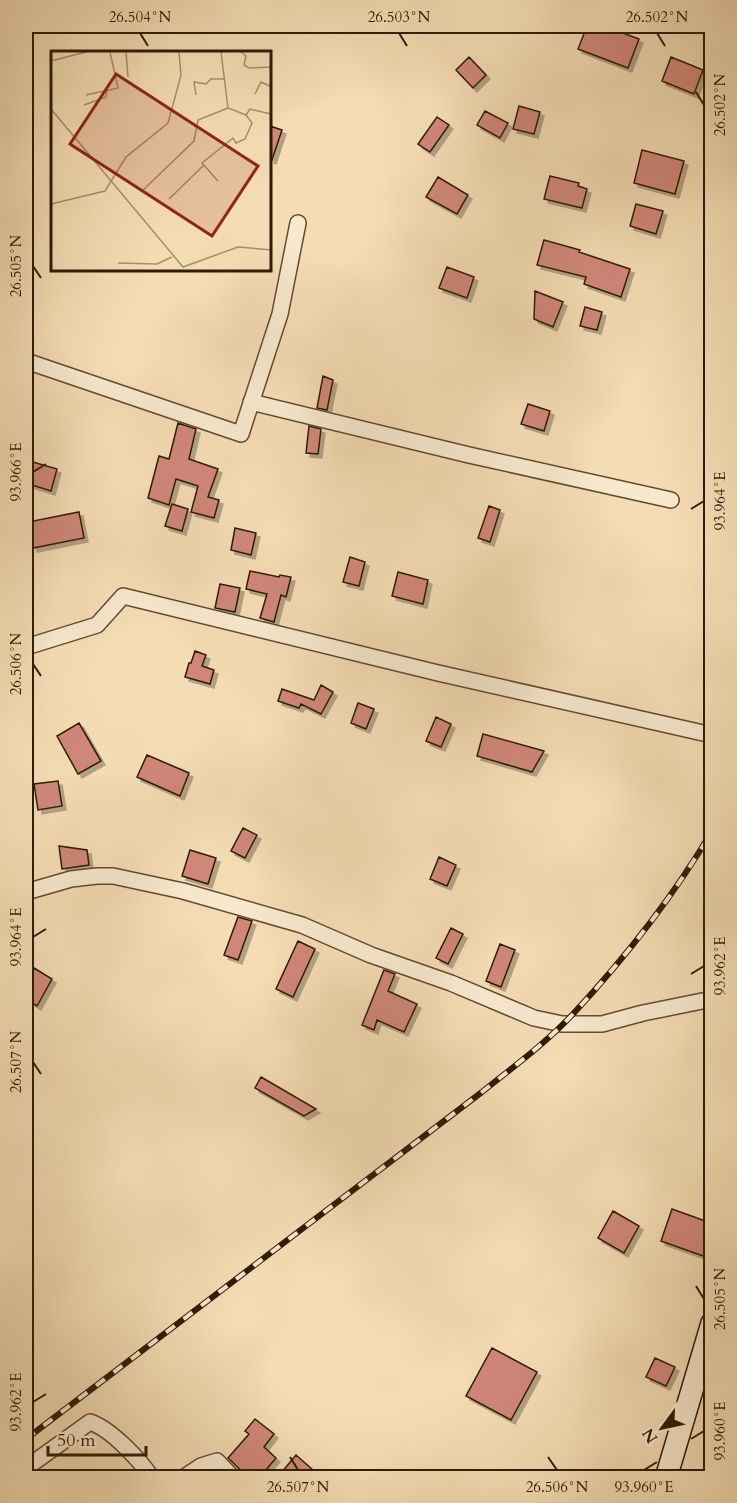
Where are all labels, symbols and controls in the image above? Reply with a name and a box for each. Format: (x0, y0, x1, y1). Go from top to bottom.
text: 26.504°N (109, 7, 172, 27)
text: 26.503°N (368, 7, 431, 27)
text: 26.502°N (626, 7, 689, 27)
inset map (51, 51, 272, 272)
text: 26.502°N (710, 73, 730, 136)
text: 26.505°N (6, 234, 26, 297)
text: 93.966°E (6, 442, 26, 502)
text: 93.964°E (710, 471, 730, 531)
text: 26.506°N (6, 632, 26, 695)
text: 93.964°E (6, 907, 26, 967)
text: 93.962°E (710, 936, 730, 996)
text: 26.507°N (6, 1030, 26, 1093)
text: 26.505°N (710, 1267, 730, 1330)
text: 93.962°E (6, 1372, 26, 1432)
north arrow (632, 1398, 692, 1458)
text: 93.960°E (710, 1401, 730, 1461)
scale bar (48, 1419, 146, 1457)
text: N (637, 1424, 663, 1447)
text: 50 m (57, 1428, 96, 1453)
text: 26.507°N (267, 1477, 330, 1497)
text: 26.506°N (526, 1477, 589, 1497)
text: 93.960°E (614, 1477, 674, 1497)

